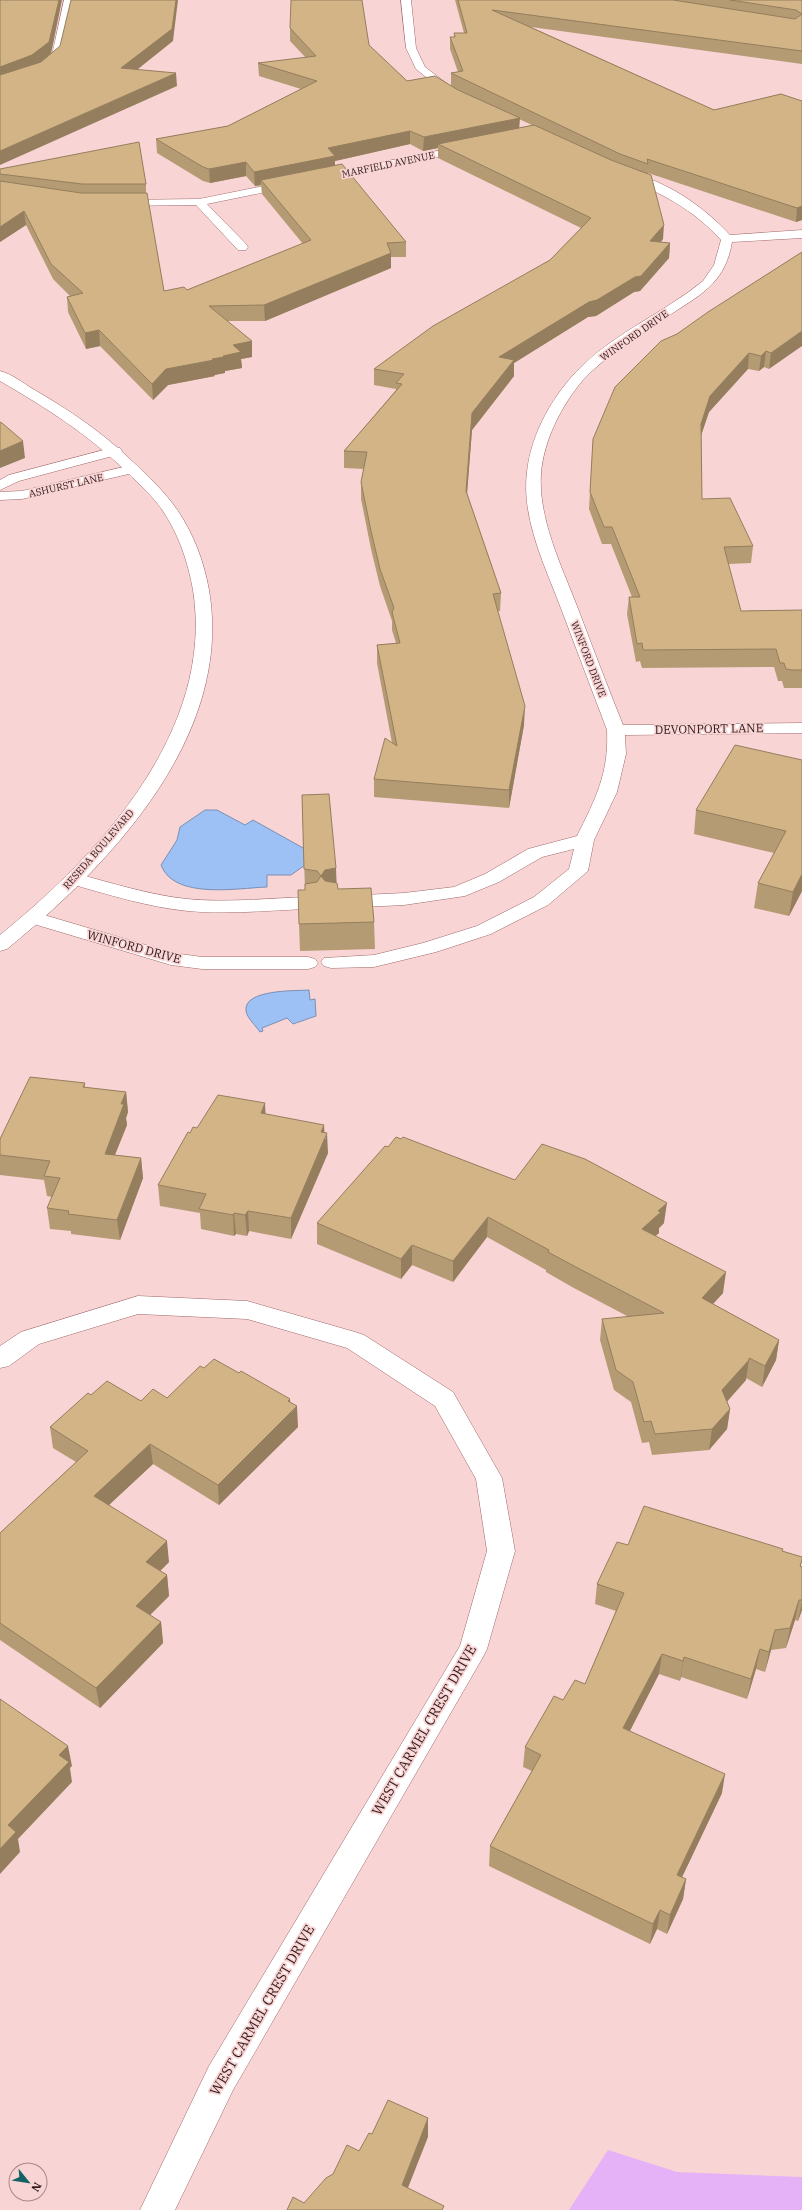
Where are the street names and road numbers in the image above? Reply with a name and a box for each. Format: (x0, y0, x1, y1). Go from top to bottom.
street label: MARFIELD AVENUE (340, 148, 436, 181)
street label: WINFORD DRIVE (598, 307, 671, 364)
street label: ASHURST LANE (27, 471, 105, 500)
street label: WINFORD DRIVE (568, 619, 609, 699)
street label: DEVONPORT LANE (655, 720, 763, 737)
street label: RESEDA BOULEVARD (60, 807, 137, 892)
street label: WINFORD DRIVE (85, 927, 183, 966)
street label: WEST CARMEL CREST DRIVE (368, 1642, 480, 1818)
street label: WEST CARMEL CREST DRIVE (206, 1922, 318, 2098)

